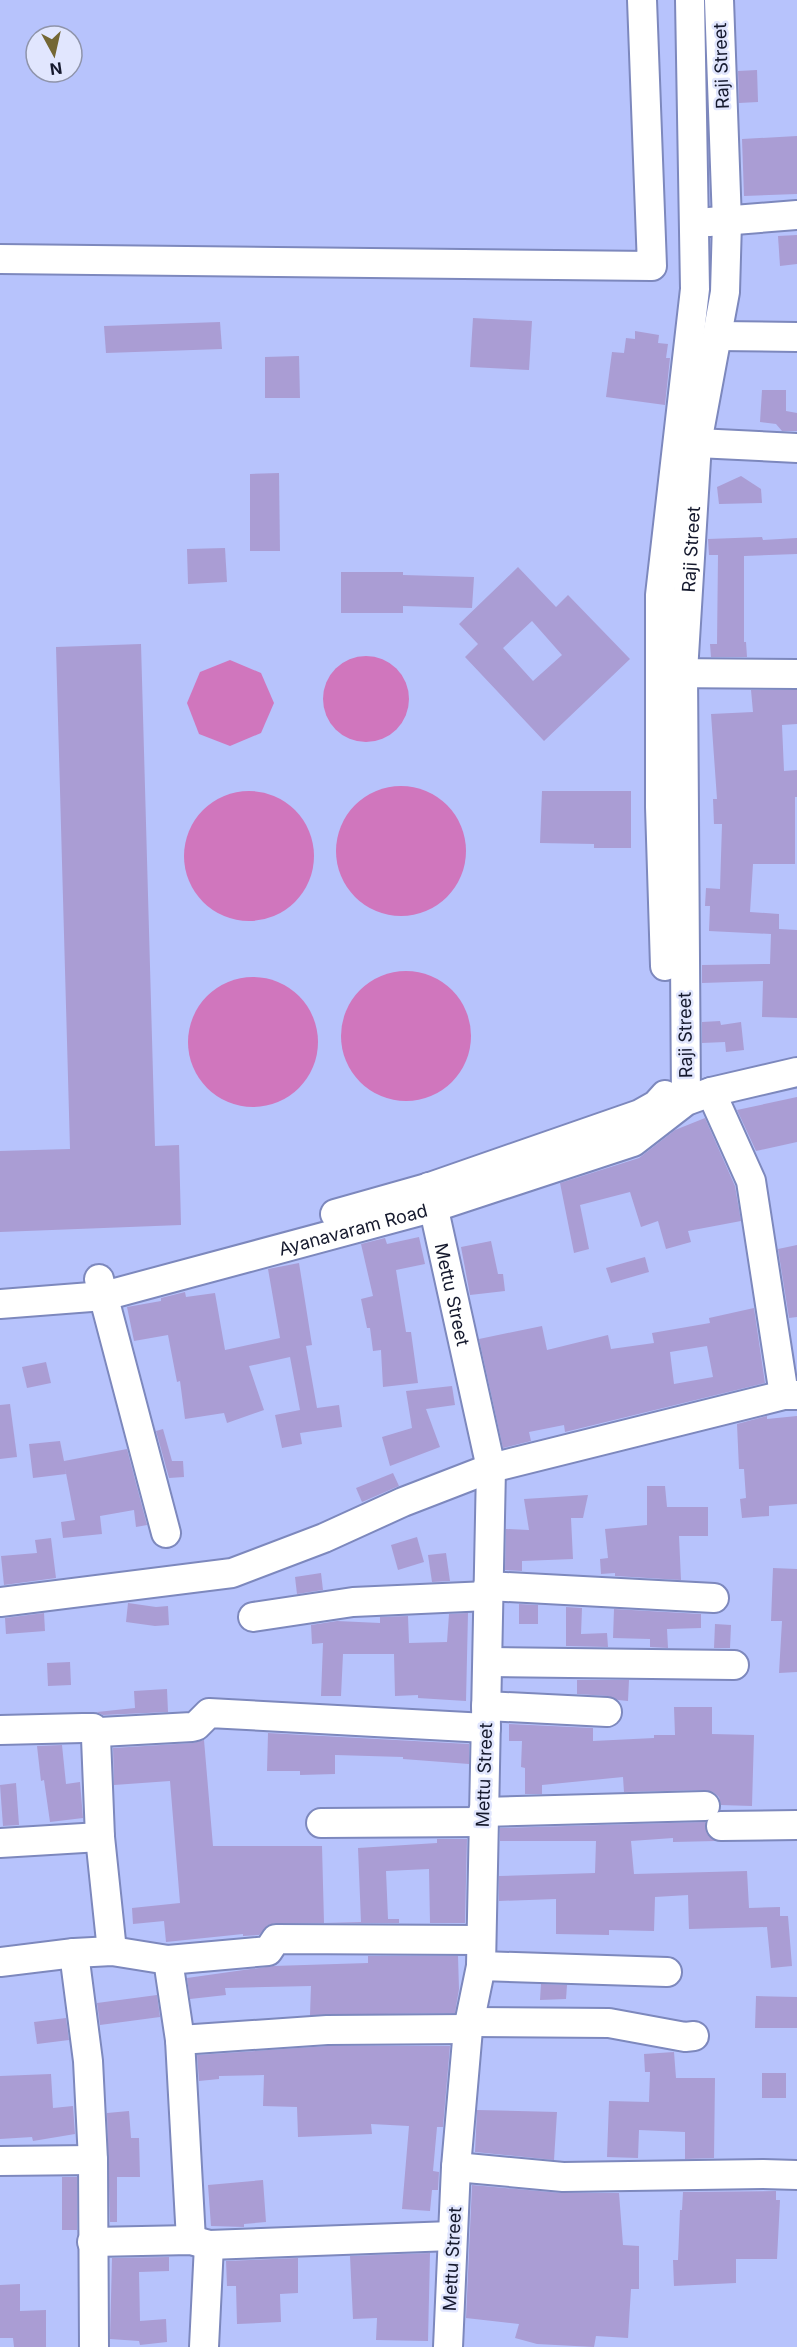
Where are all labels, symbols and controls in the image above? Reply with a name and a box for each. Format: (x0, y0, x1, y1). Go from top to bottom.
street label: Raji Street (709, 22, 733, 109)
north arrow (24, 24, 84, 84)
text: N (49, 58, 64, 80)
street label: Raji Street (677, 505, 704, 593)
street label: Raji Street (674, 992, 696, 1078)
street label: Ayanavaram Road (276, 1199, 430, 1259)
street label: Mettu Street (431, 1241, 474, 1348)
street label: Mettu Street (472, 1722, 496, 1828)
street label: Mettu Street (439, 2206, 465, 2312)

